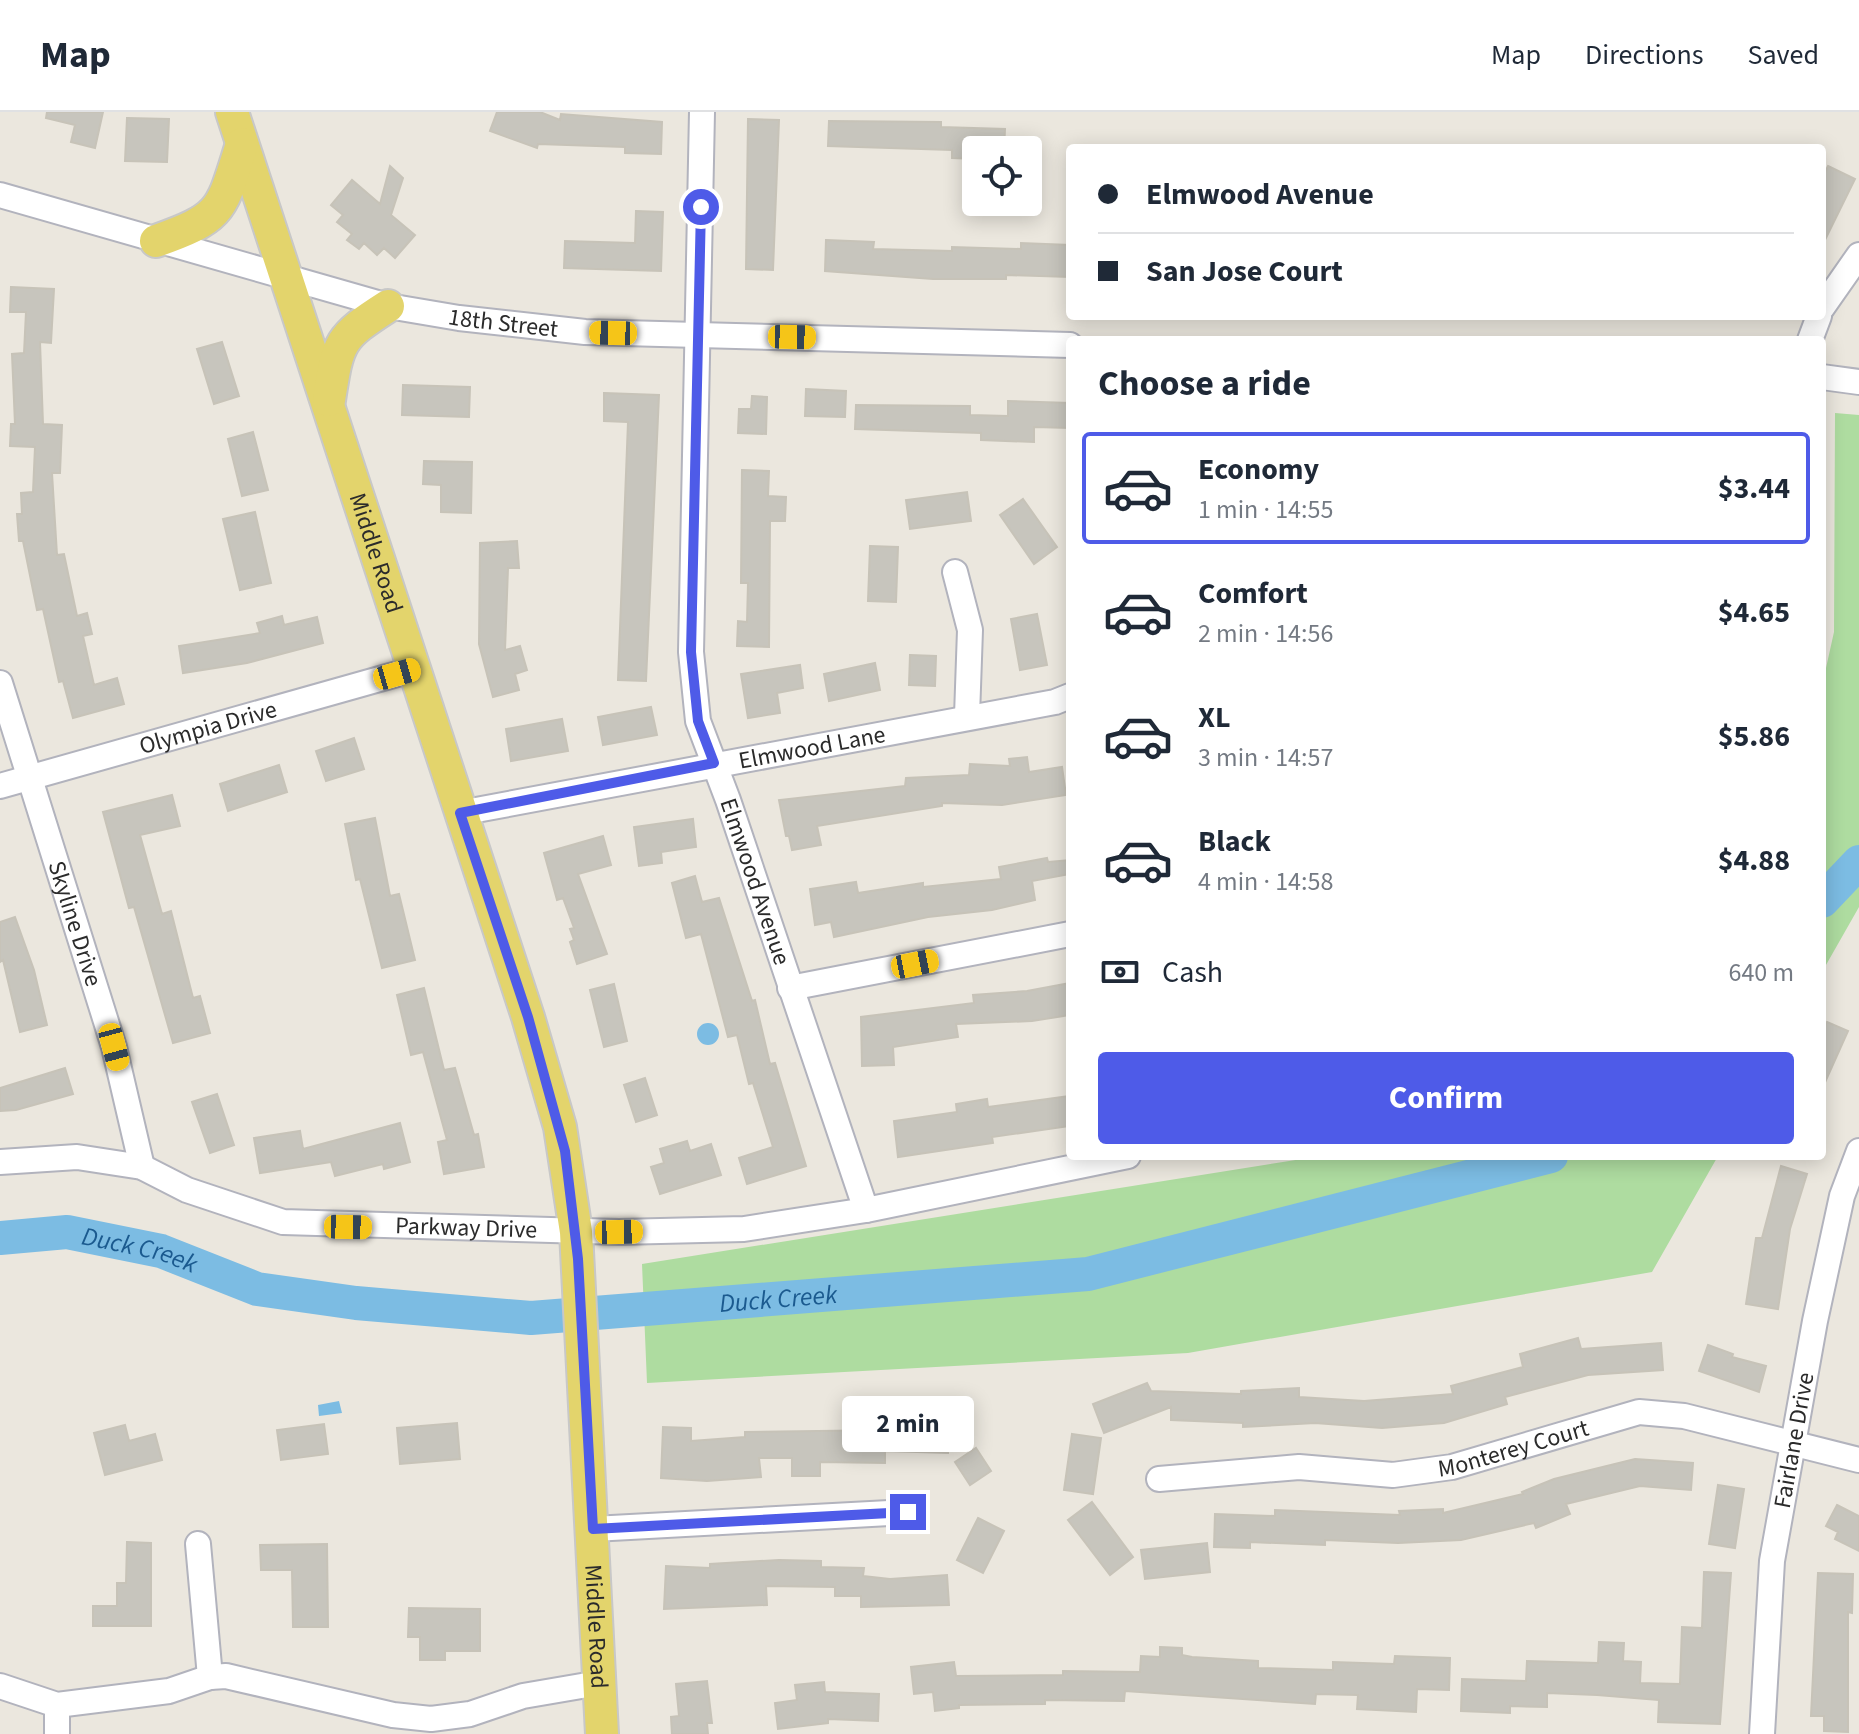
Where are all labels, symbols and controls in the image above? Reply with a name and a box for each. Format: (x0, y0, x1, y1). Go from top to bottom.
text: Map (40, 28, 111, 82)
text: Map (1491, 35, 1541, 75)
text: Directions (1585, 35, 1704, 75)
text: Saved (1748, 35, 1819, 75)
map controls (962, 136, 1042, 216)
button: locate (962, 136, 1042, 216)
text: Elmwood Avenue (1146, 173, 1374, 216)
route start (683, 189, 719, 225)
text: San Jose Court (1146, 250, 1343, 293)
street label: 18th Street (446, 299, 560, 347)
car (589, 321, 637, 345)
car (768, 325, 816, 349)
text: Choose a ride (1098, 358, 1311, 409)
text: Economy (1198, 448, 1319, 491)
icon: car (1102, 452, 1174, 524)
text: $3.44 (1718, 467, 1790, 510)
street label: Middle Road (340, 489, 412, 618)
text: 1 min · 14:55 (1198, 491, 1333, 528)
text: Comfort (1198, 572, 1308, 615)
icon: car (1102, 576, 1174, 648)
text: $4.65 (1718, 591, 1790, 634)
text: 2 min · 14:56 (1198, 615, 1333, 652)
car (371, 656, 423, 692)
street label: Olympia Drive (135, 692, 281, 764)
text: XL (1198, 696, 1231, 739)
icon: car (1102, 700, 1174, 772)
text: $5.86 (1718, 715, 1790, 758)
street label: Elmwood Lane (736, 717, 888, 779)
text: 3 min · 14:57 (1198, 739, 1333, 776)
street label: Elmwood Avenue (711, 794, 799, 970)
text: Black (1198, 820, 1271, 863)
icon: car (1102, 824, 1174, 896)
text: $4.88 (1718, 839, 1790, 882)
street label: Skyline Drive (39, 856, 111, 991)
text: 4 min · 14:58 (1198, 863, 1333, 900)
car (889, 948, 941, 980)
icon: cash (1098, 950, 1142, 994)
text: Cash (1162, 951, 1223, 994)
text: 640 m (1728, 954, 1794, 991)
car (96, 1021, 132, 1073)
button: Confirm (1098, 1052, 1794, 1144)
street label: Parkway Drive (395, 1208, 538, 1248)
car (324, 1215, 372, 1239)
water label: Duck Creek (79, 1217, 203, 1283)
car (595, 1220, 643, 1244)
water label: Duck Creek (718, 1276, 839, 1322)
street label: Fairlane Drive (1765, 1370, 1823, 1511)
callout: 2 min (842, 1396, 974, 1452)
text: 2 min (876, 1405, 940, 1442)
street label: Monterey Court (1436, 1411, 1593, 1487)
route end (890, 1494, 926, 1530)
street label: Middle Road (575, 1564, 617, 1690)

